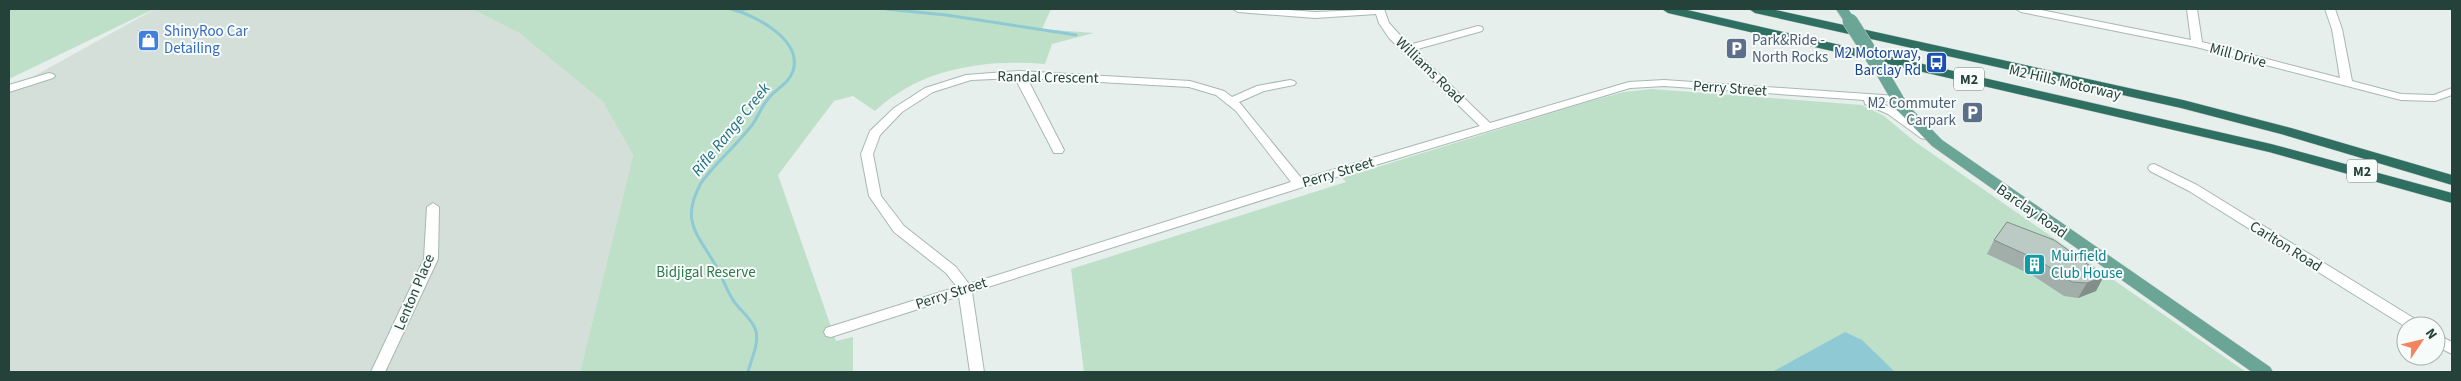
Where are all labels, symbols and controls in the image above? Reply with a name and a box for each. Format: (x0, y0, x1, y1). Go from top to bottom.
place label: ShinyRoo Car Detailing (164, 21, 249, 59)
shop icon: ShinyRoo Car Detailing (136, 28, 160, 52)
place label: Park&Ride - North Rocks (1752, 30, 1828, 68)
street label: Williams Road (1391, 32, 1469, 109)
parking icon: Park&Ride - North Rocks (1724, 37, 1748, 61)
street label: Mill Drive (2207, 38, 2268, 73)
place label: M2 Motorway, Barclay Rd (1834, 43, 1921, 81)
bus stop icon: M2 Motorway, Barclay Rd (1925, 50, 1949, 74)
street label: M2 Hills Motorway (2007, 59, 2123, 106)
street label: Randal Crescent (997, 66, 1099, 89)
road number: M2 (1954, 68, 1984, 90)
street label: Perry Street (1692, 75, 1768, 102)
water label: Rifle Range Creek (686, 78, 775, 181)
place label: M2 Commuter Carpark (1867, 93, 1957, 131)
parking icon: M2 Commuter Carpark (1960, 100, 1984, 124)
street label: Perry Street (1300, 152, 1377, 193)
road number: M2 (2347, 160, 2377, 182)
street label: Barclay Road (1992, 179, 2071, 243)
street label: Carlton Road (2246, 216, 2326, 277)
place label: Muirfield Club House (2051, 246, 2123, 284)
street label: Lenton Place (389, 251, 440, 333)
building icon: Muirfield Club House (2023, 253, 2047, 277)
park label: Bidjigal Reserve (656, 262, 756, 283)
street label: Perry Street (913, 272, 990, 315)
north arrow (2396, 316, 2446, 366)
text: N (2420, 325, 2442, 344)

